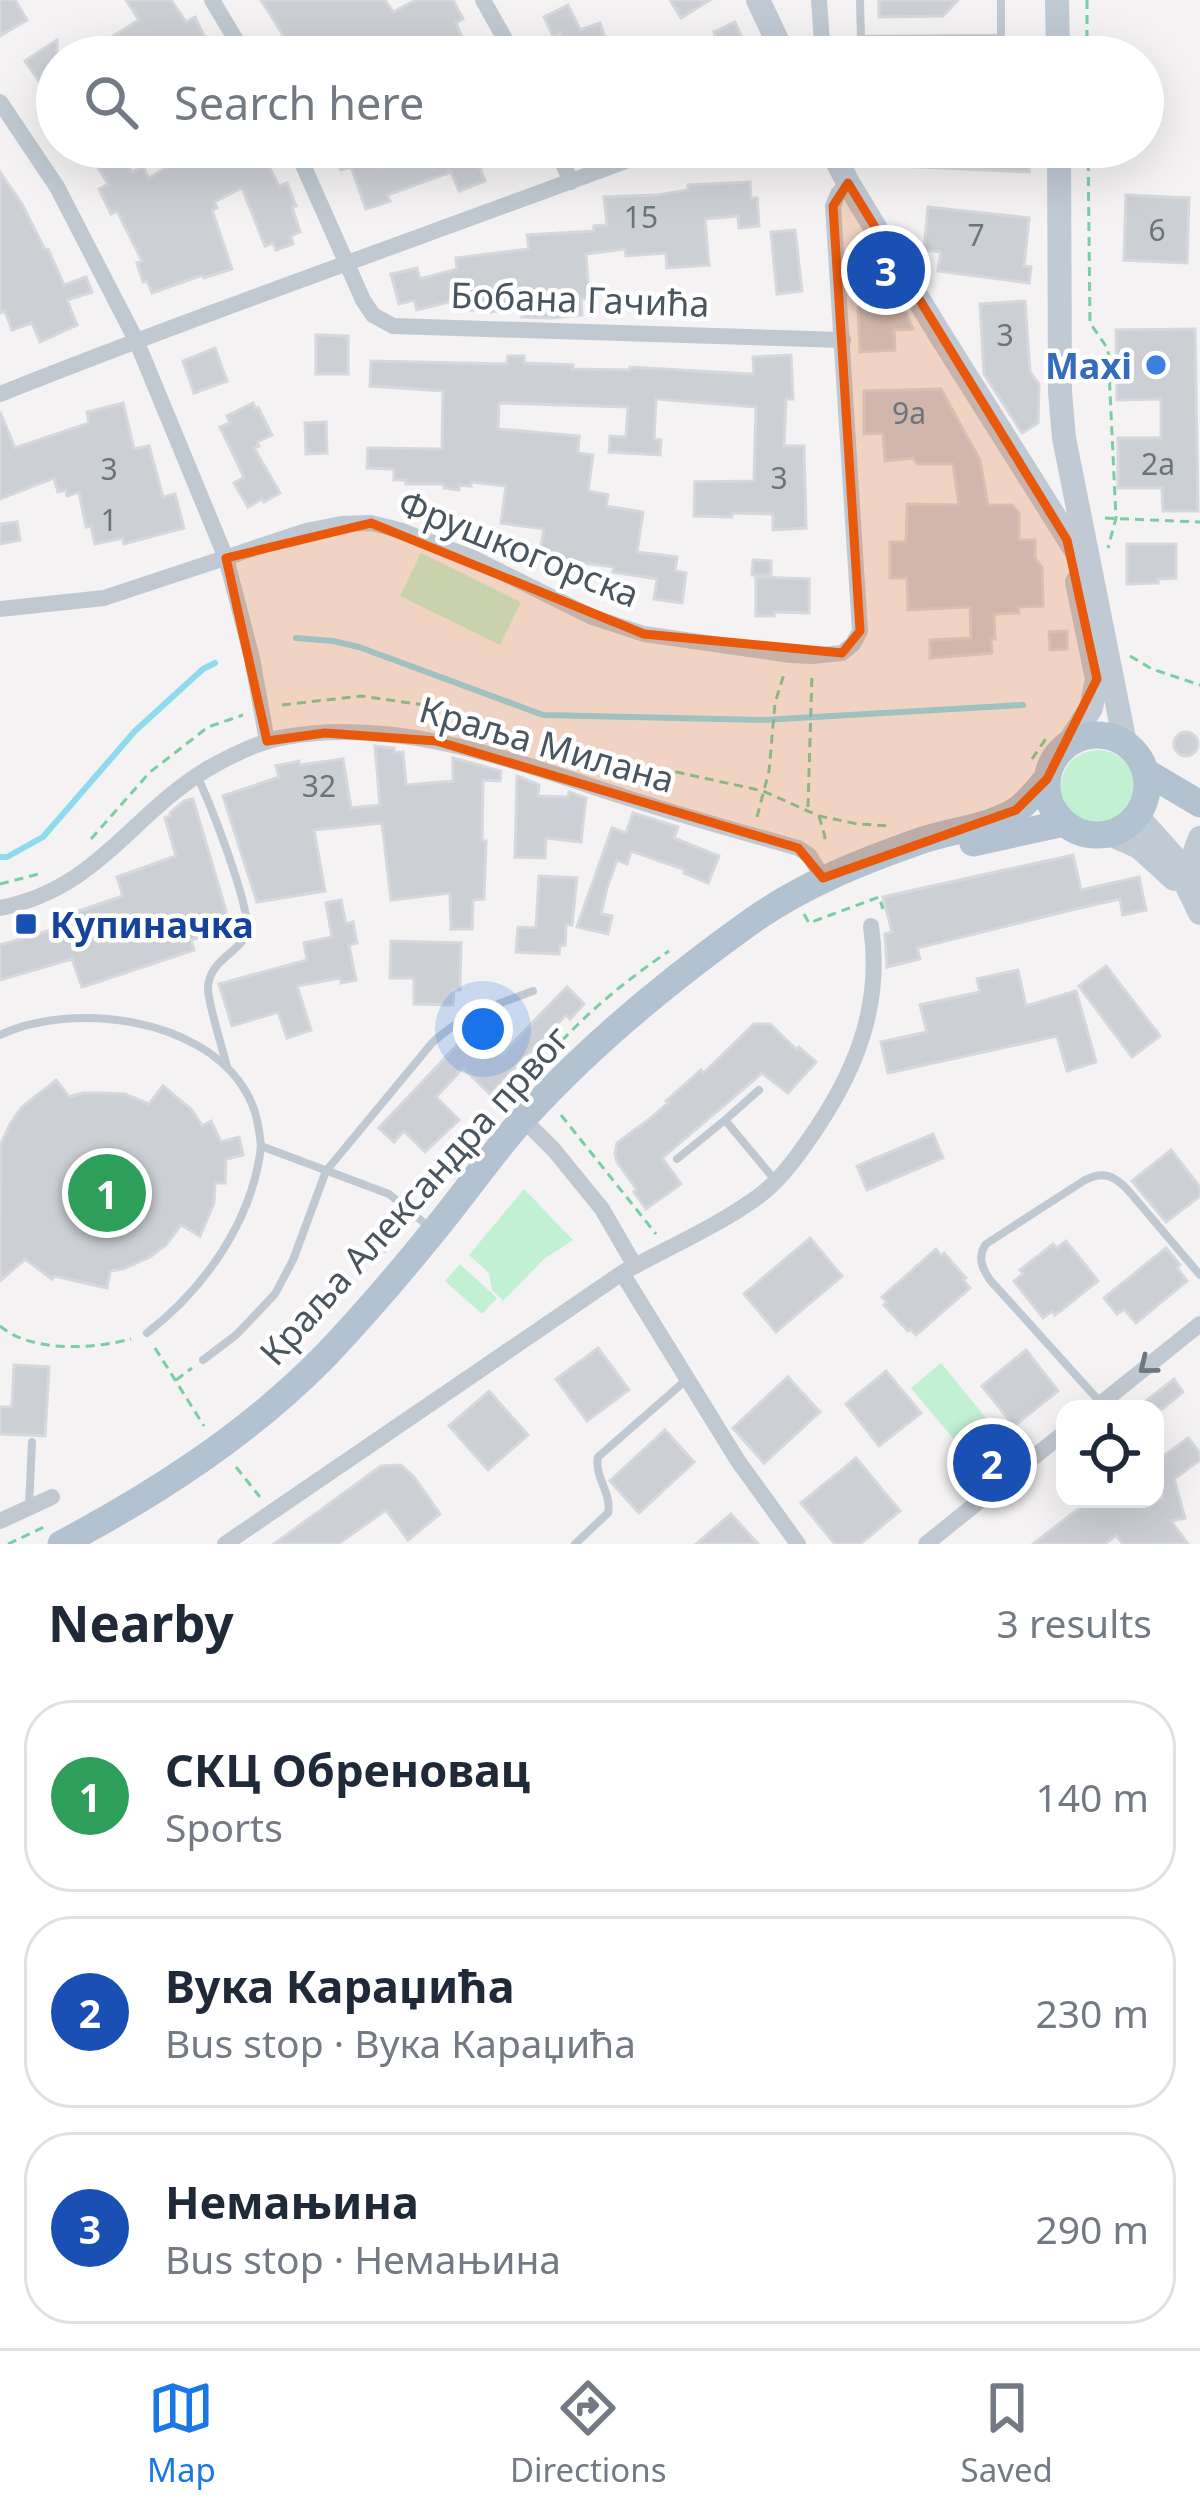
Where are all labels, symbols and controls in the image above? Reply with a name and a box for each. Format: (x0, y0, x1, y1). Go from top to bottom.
search box (36, 36, 1164, 168)
icon: search (78, 69, 144, 135)
text: Search here (174, 72, 424, 133)
house number: 15 (624, 196, 658, 237)
house number: 6 (1148, 209, 1166, 250)
house number: 7 (967, 214, 985, 255)
pin: 3 (847, 225, 925, 315)
street label: Бобана Гачића (450, 270, 710, 328)
house number: 3 (996, 314, 1014, 355)
place label: Maxi (1045, 341, 1132, 390)
marker: Maxi (1143, 352, 1169, 378)
house number: 9a (892, 392, 926, 433)
house number: 2a (1141, 443, 1175, 484)
house number: 3 (100, 448, 118, 489)
house number: 3 (770, 457, 788, 498)
street label: Фрушкогорска (391, 477, 647, 619)
house number: 1 (100, 499, 118, 540)
street label: Краља Милана (414, 684, 680, 804)
house number: 32 (302, 765, 336, 806)
place label: Купиначка (50, 900, 254, 949)
marker: Купиначка (13, 911, 39, 937)
your location (453, 999, 513, 1059)
street label: Краља Александра првог (248, 1015, 580, 1375)
pin: 1 (68, 1148, 146, 1238)
one-way arrow (1139, 1352, 1161, 1373)
map controls (1056, 1400, 1164, 1508)
button: locate (1056, 1400, 1164, 1508)
pin: 2 (953, 1418, 1031, 1508)
text: Nearby (48, 1587, 234, 1657)
text: 3 results (997, 1596, 1152, 1649)
text: СКЦ Обреновац (165, 1739, 530, 1800)
text: 1 (79, 1770, 101, 1823)
text: 140 m (1035, 1770, 1149, 1823)
text: Sports (165, 1800, 283, 1853)
text: Вука Караџића (165, 1955, 514, 2016)
text: 2 (79, 1986, 101, 2039)
text: 230 m (1035, 1986, 1149, 2039)
text: Bus stop · Вука Караџића (165, 2016, 636, 2069)
text: Немањина (165, 2171, 419, 2232)
text: 3 (79, 2202, 101, 2255)
text: 290 m (1035, 2202, 1149, 2255)
text: Bus stop · Немањина (165, 2232, 561, 2285)
tab: Map (147, 2375, 216, 2492)
tab: Directions (510, 2375, 667, 2492)
tab: Saved (961, 2375, 1053, 2492)

